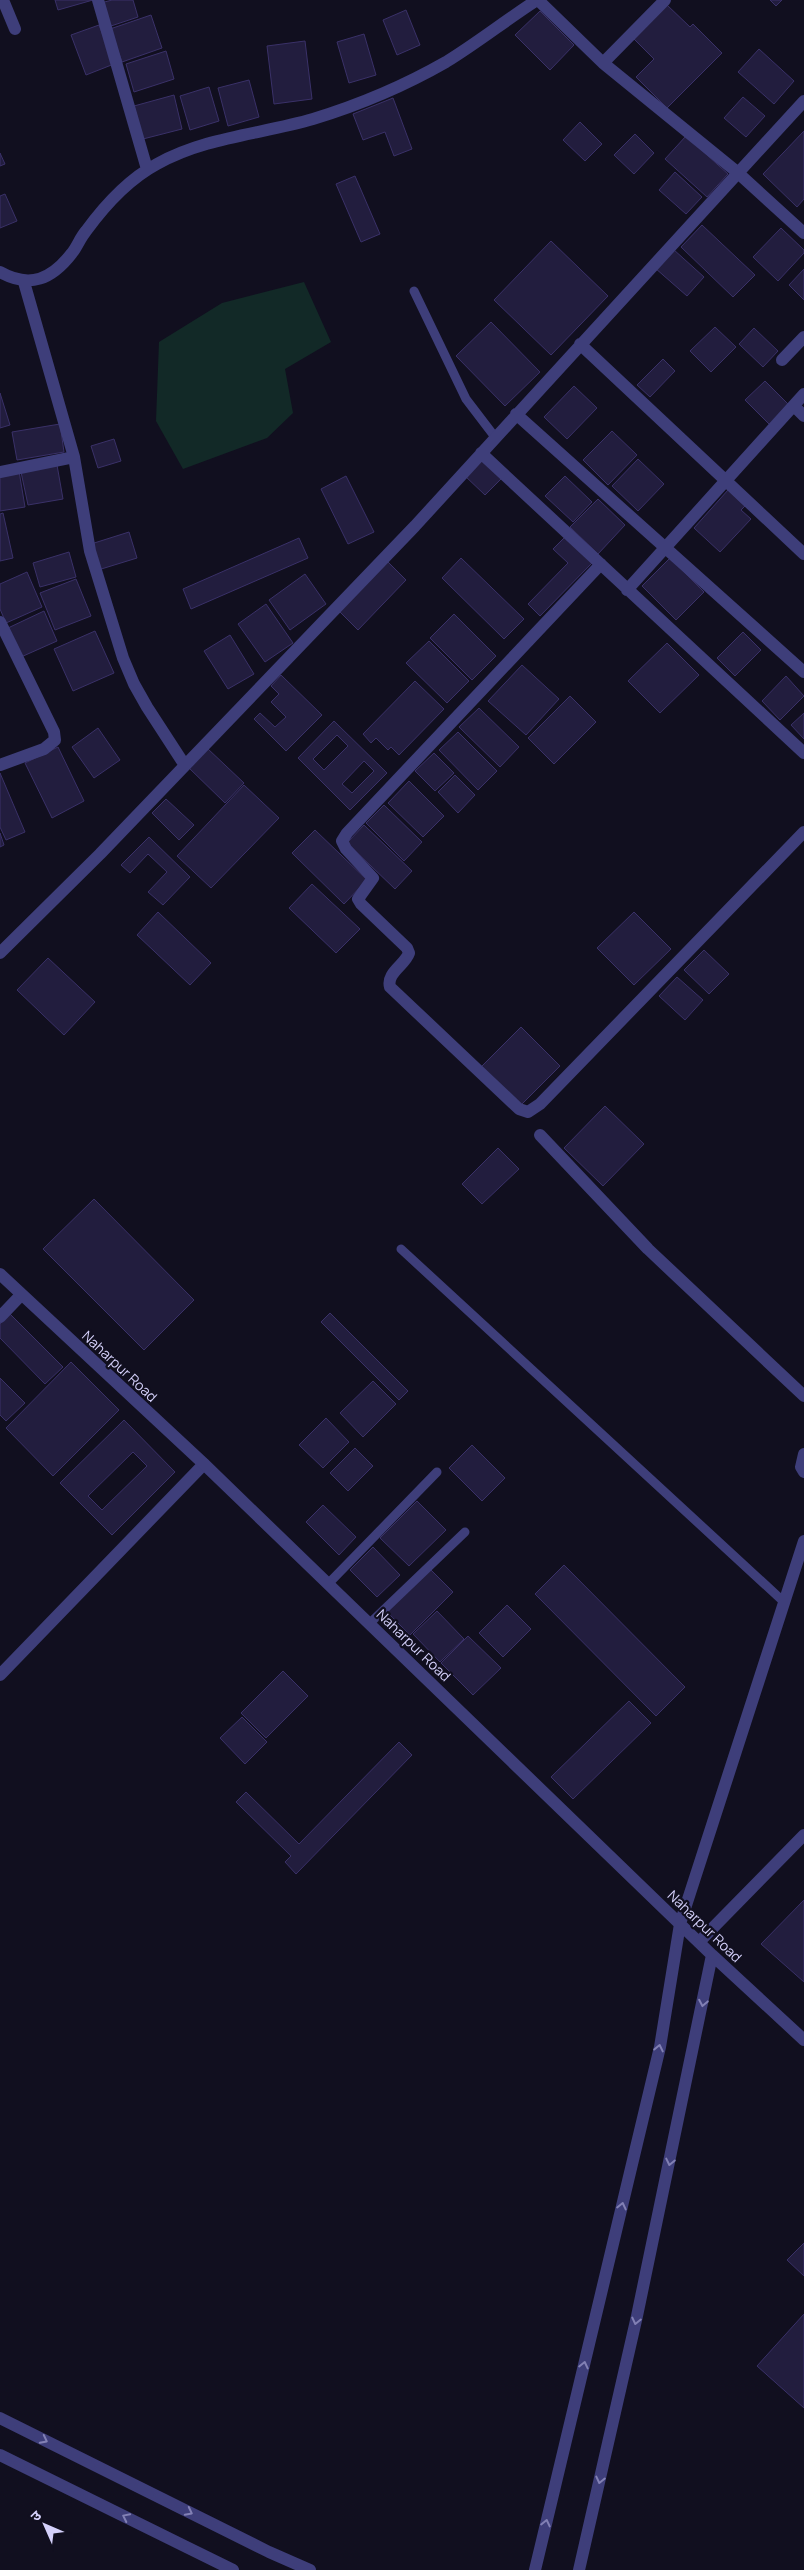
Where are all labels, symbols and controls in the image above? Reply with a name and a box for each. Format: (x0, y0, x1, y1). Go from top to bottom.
street label: Naharpur Road (78, 1326, 162, 1406)
street label: Naharpur Road (373, 1605, 455, 1685)
street label: Naharpur Road (664, 1886, 746, 1966)
one-way arrow (698, 1999, 709, 2007)
one-way arrow (653, 2044, 664, 2053)
one-way arrow (665, 2158, 676, 2167)
one-way arrow (616, 2202, 627, 2211)
one-way arrow (631, 2317, 642, 2325)
one-way arrow (578, 2360, 589, 2369)
one-way arrow (38, 2433, 47, 2443)
one-way arrow (595, 2475, 606, 2484)
north arrow (20, 2500, 70, 2550)
text: उ (26, 2505, 46, 2525)
one-way arrow (184, 2506, 193, 2516)
one-way arrow (122, 2513, 131, 2523)
one-way arrow (540, 2518, 551, 2527)

